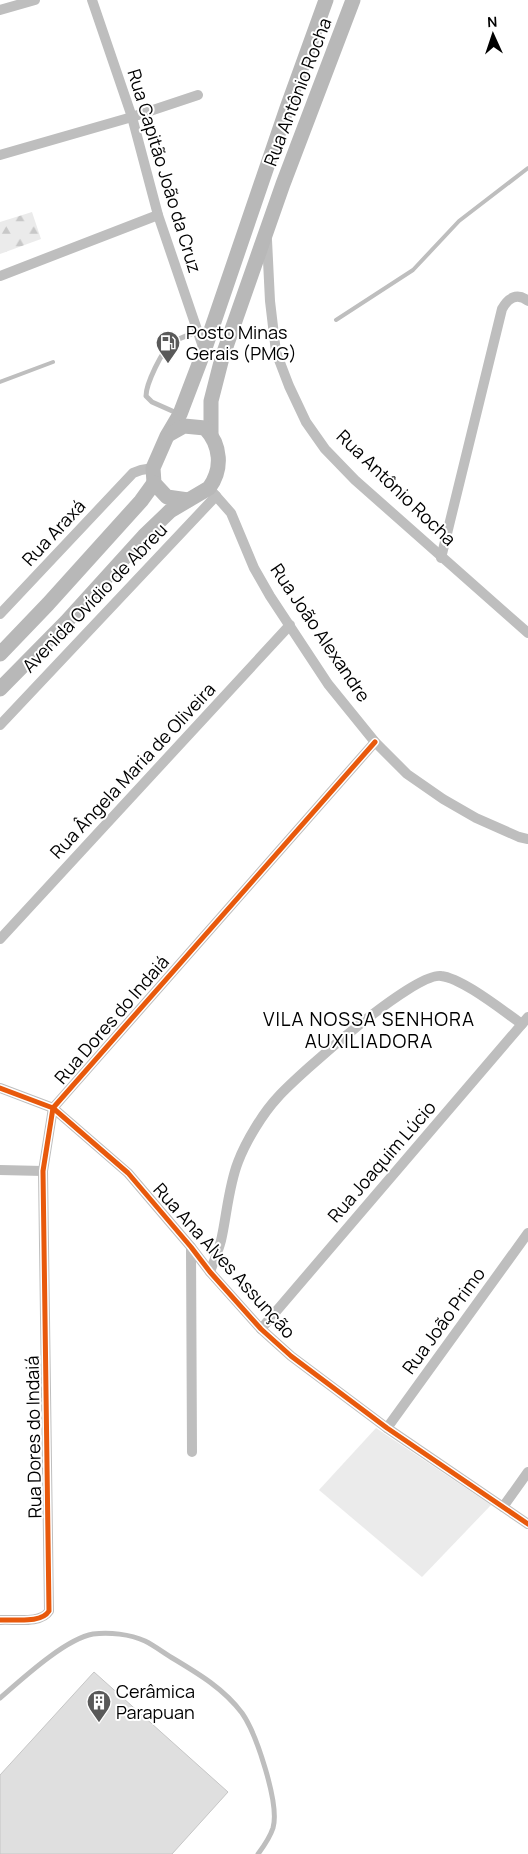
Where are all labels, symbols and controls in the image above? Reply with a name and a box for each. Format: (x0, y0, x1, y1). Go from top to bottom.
north arrow (468, 10, 518, 60)
text: N (487, 12, 498, 31)
street label: Rua Antônio Rocha (258, 14, 336, 169)
street label: Rua Capitão João da Cruz (122, 66, 207, 276)
place label: Posto Minas Gerais (PMG) (186, 320, 297, 365)
fuel station icon: Posto Minas Gerais (PMG) (155, 330, 181, 364)
street label: Rua Antônio Rocha (332, 424, 462, 550)
street label: Rua Araxá (16, 494, 90, 571)
street label: Avenida Ovídio de Abreu (17, 517, 172, 677)
street label: Rua João Alexandre (266, 559, 376, 706)
street label: Rua Ângela Maria de Oliveira (44, 677, 220, 863)
street label: Rua Dores do Indaiá (49, 950, 174, 1089)
district label: VILA NOSSA SENHORA AUXILIADORA (263, 1006, 475, 1054)
street label: Rua Joaquim Lúcio (322, 1096, 441, 1227)
street label: Rua Ana Alves Assunção (148, 1177, 301, 1343)
street label: Rua João Primo (396, 1262, 490, 1379)
street label: Rua Dores do Indaiá (20, 1355, 46, 1519)
place label: Cerâmica Parapuan (116, 1679, 195, 1724)
building icon: Cerâmica Parapuan (86, 1689, 112, 1723)

